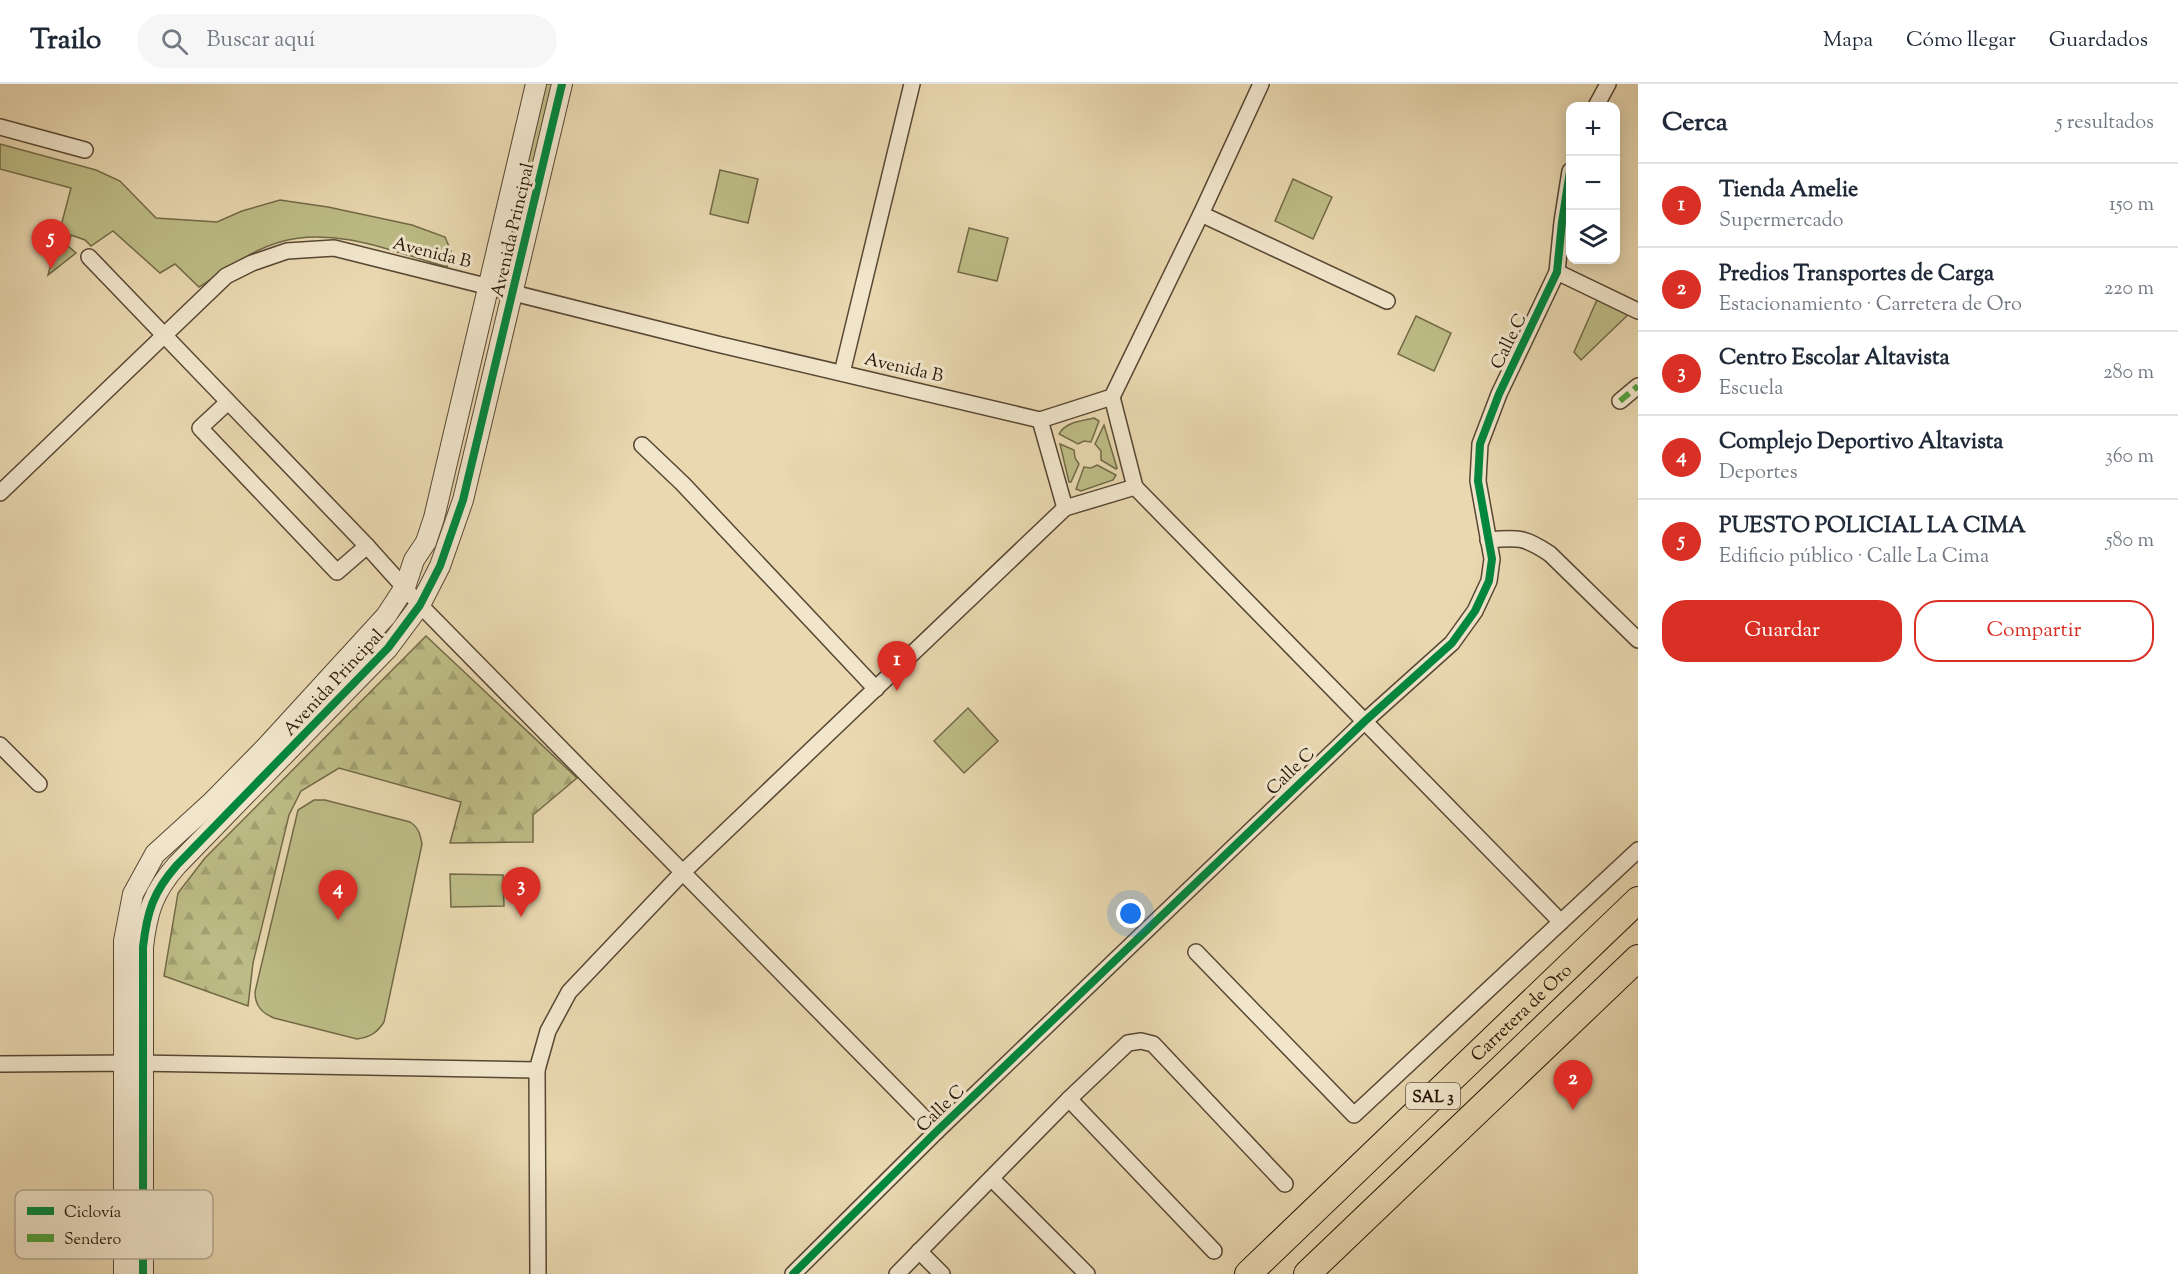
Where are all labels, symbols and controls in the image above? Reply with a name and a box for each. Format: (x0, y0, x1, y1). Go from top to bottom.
search box (137, 14, 557, 68)
text: Trailo (30, 21, 101, 61)
icon: search (158, 25, 191, 58)
text: Buscar aquí (206, 25, 315, 57)
text: Mapa (1823, 26, 1873, 56)
text: Cómo llegar (1906, 26, 2016, 56)
text: Guardados (2049, 26, 2148, 56)
map controls (1566, 102, 1620, 264)
button: + (1566, 102, 1620, 156)
text: Cerca (1662, 105, 1728, 142)
text: 5 resultados (2056, 109, 2154, 138)
button: − (1566, 156, 1620, 210)
street label: Avenida Principal (486, 160, 542, 300)
text: Tienda Amelie (1719, 175, 1858, 207)
text: 1 (1678, 191, 1685, 220)
text: 150 m (2109, 191, 2154, 220)
text: Supermercado (1719, 207, 1844, 236)
button: layers (1566, 210, 1620, 264)
pin: 5 (32, 220, 70, 269)
street label: Avenida B (389, 232, 474, 276)
text: Predios Transportes de Carga (1719, 259, 1994, 291)
text: 2 (1677, 275, 1686, 304)
text: 220 m (2104, 275, 2154, 304)
text: Estacionamiento · Carretera de Oro (1719, 291, 2022, 320)
street label: Calle C (1485, 310, 1534, 374)
text: Centro Escolar Altavista (1719, 343, 1950, 375)
street label: Avenida B (862, 347, 946, 391)
text: 3 (1677, 359, 1686, 388)
text: 280 m (2103, 359, 2154, 388)
text: Escuela (1719, 375, 1784, 404)
text: Complejo Deportivo Altavista (1719, 427, 2003, 459)
text: 4 (1676, 443, 1687, 472)
text: 360 m (2105, 443, 2154, 472)
text: Deportes (1719, 459, 1798, 488)
text: PUESTO POLICIAL LA CIMA (1719, 511, 2026, 543)
text: 5 (1678, 527, 1685, 556)
text: 580 m (2106, 527, 2154, 556)
text: Edificio público · Calle La Cima (1719, 543, 1989, 572)
button: Guardar (1662, 600, 1902, 662)
button: Compartir (1914, 600, 2154, 662)
street label: Avenida Principal (278, 624, 391, 743)
pin: 1 (878, 642, 916, 691)
street label: Calle C (1261, 743, 1322, 802)
pin: 3 (502, 868, 540, 917)
pin: 4 (318, 870, 358, 920)
your location (1116, 899, 1145, 928)
street label: Carretera de Oro (1466, 959, 1579, 1069)
pin: 2 (1554, 1060, 1592, 1110)
street label: Calle C (911, 1080, 972, 1139)
road number: SAL 3 (1406, 1083, 1460, 1109)
legend (15, 1190, 213, 1259)
text: Ciclovía (64, 1202, 122, 1225)
text: Sendero (64, 1229, 122, 1252)

